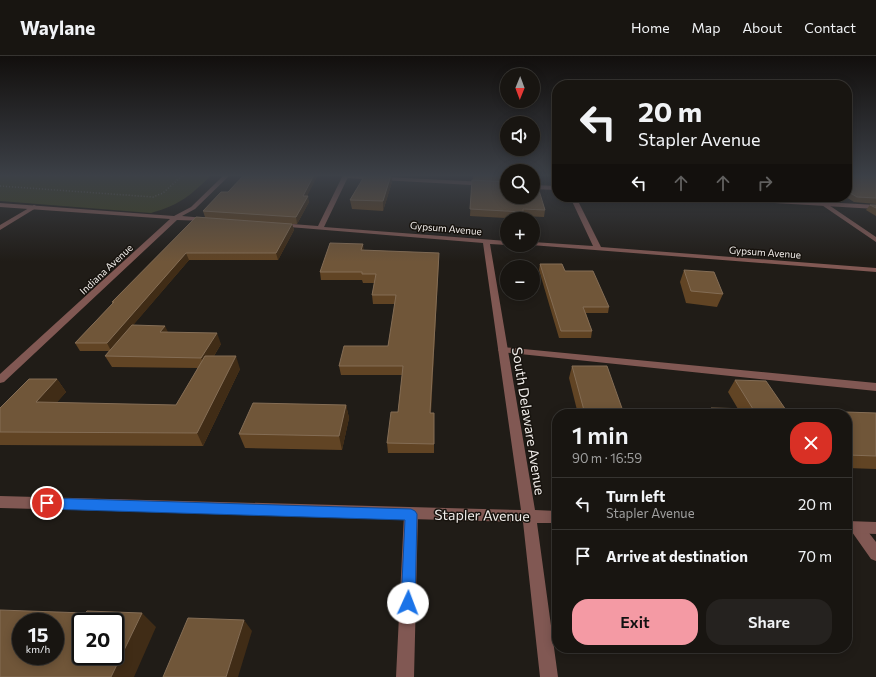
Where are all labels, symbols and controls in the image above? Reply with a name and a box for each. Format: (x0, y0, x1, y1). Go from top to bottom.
text: Waylane (20, 16, 95, 39)
text: Home (631, 19, 670, 36)
text: Map (692, 19, 720, 36)
text: About (742, 19, 782, 36)
text: Contact (804, 19, 856, 36)
north arrow (500, 68, 540, 108)
map controls (500, 68, 540, 300)
text: 20 m (638, 94, 702, 128)
icon: left (572, 96, 624, 148)
button: sound (500, 116, 540, 156)
text: Stapler Avenue (638, 128, 761, 150)
button: search (500, 164, 540, 204)
icon: left (628, 172, 650, 194)
icon: ahead (670, 172, 692, 194)
icon: ahead (712, 172, 734, 194)
icon: right (754, 172, 776, 194)
button: + (500, 212, 540, 252)
street label: Gypsum Avenue (410, 219, 482, 237)
street label: Indiana Avenue (77, 241, 135, 297)
street label: Gypsum Avenue (729, 243, 801, 261)
button: − (500, 260, 540, 300)
street label: South Delaware Avenue (509, 346, 549, 496)
text: 1 min (572, 420, 629, 449)
button: close (790, 422, 832, 464)
text: 90 m · 16:59 (572, 450, 642, 466)
pin (30, 486, 64, 520)
text: Turn left (606, 487, 665, 505)
icon: arrive (36, 492, 58, 514)
icon: left (572, 493, 594, 515)
text: 20 m (798, 495, 832, 513)
text: Stapler Avenue (606, 505, 695, 521)
street label: Stapler Avenue (434, 506, 530, 524)
icon: arrive (572, 545, 594, 567)
text: Arrive at destination (606, 547, 748, 565)
text: 70 m (798, 547, 832, 565)
position arrow (387, 582, 429, 624)
button: Exit (572, 599, 698, 645)
button: Share (706, 599, 832, 645)
speed limit sign: 20 (72, 613, 124, 665)
text: 15 (28, 622, 48, 646)
text: km/h (26, 643, 50, 655)

